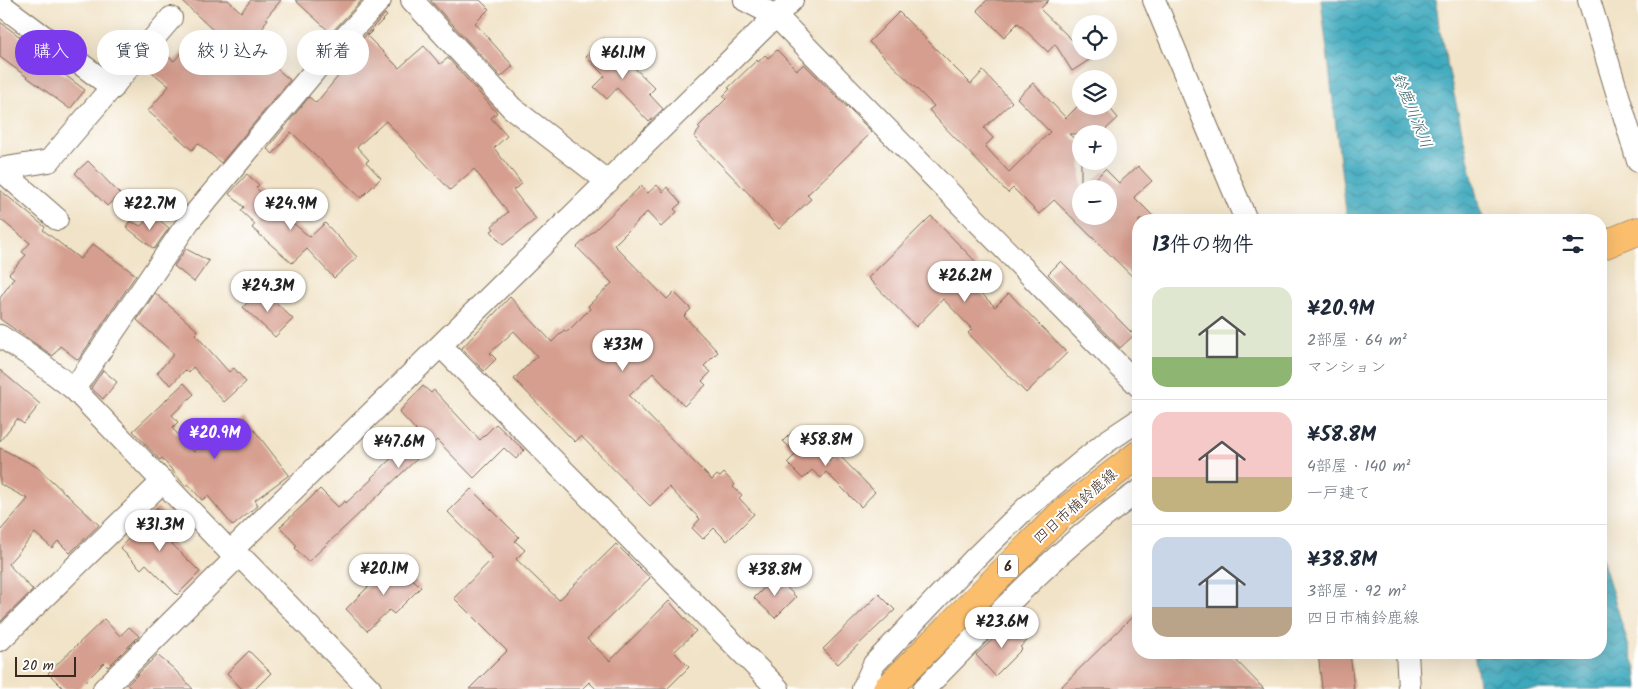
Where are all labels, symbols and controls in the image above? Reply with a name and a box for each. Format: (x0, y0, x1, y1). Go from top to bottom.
map controls (1072, 15, 1117, 225)
button: locate (1072, 15, 1117, 60)
chip: 購入 (15, 30, 87, 75)
chip: 賃貸 (97, 30, 169, 75)
chip: 絞り込み (179, 30, 287, 75)
chip: 新着 (297, 30, 369, 75)
pin: ¥61.1M (582, 38, 664, 80)
text: ¥61.1M (601, 41, 645, 66)
water label: 鈴鹿川派川 (1385, 69, 1438, 152)
button: layers (1072, 70, 1117, 115)
button: + (1072, 125, 1117, 170)
button: − (1072, 180, 1117, 225)
pin: ¥22.7M (109, 188, 191, 231)
pin: ¥24.9M (250, 188, 332, 231)
text: ¥22.7M (124, 192, 176, 217)
text: ¥24.9M (265, 192, 317, 217)
text: 13件の物件 (1152, 229, 1254, 262)
icon: filters (1559, 230, 1587, 258)
pin: ¥26.2M (924, 260, 1006, 303)
text: ¥26.2M (938, 264, 992, 289)
pin: ¥24.3M (227, 270, 309, 313)
text: ¥24.3M (242, 274, 294, 299)
text: ¥20.9M (1307, 293, 1374, 326)
icon: home (1192, 307, 1252, 367)
text: 2部屋 · 64 m² (1307, 328, 1407, 353)
pin: ¥33M (593, 330, 653, 372)
text: ¥33M (603, 333, 643, 358)
text: マンション (1307, 355, 1386, 380)
pin: ¥20.9M (174, 418, 256, 460)
text: ¥58.8M (1307, 419, 1376, 452)
text: ¥20.9M (189, 421, 241, 446)
pin: ¥58.8M (785, 424, 867, 467)
pin: ¥47.6M (358, 426, 440, 469)
text: ¥58.8M (800, 428, 852, 453)
text: ¥47.6M (374, 430, 424, 455)
icon: home (1192, 432, 1252, 492)
text: 4部屋 · 140 m² (1307, 454, 1410, 479)
street label: 四日市楠鈴鹿線 (1028, 463, 1123, 550)
text: 一戸建て (1307, 481, 1371, 506)
pin: ¥31.3M (119, 510, 201, 552)
text: ¥31.3M (136, 513, 184, 538)
text: ¥38.8M (1307, 544, 1377, 577)
pin: ¥20.1M (343, 554, 425, 596)
pin: ¥38.8M (734, 554, 816, 597)
road number: 6 (998, 554, 1018, 578)
text: ¥20.1M (360, 557, 408, 582)
icon: home (1192, 557, 1252, 617)
text: ¥38.8M (748, 558, 802, 583)
text: 3部屋 · 92 m² (1307, 579, 1406, 604)
pin: ¥23.6M (961, 606, 1043, 649)
text: 四日市楠鈴鹿線 (1307, 606, 1419, 631)
text: ¥23.6M (976, 610, 1028, 635)
scale bar (15, 654, 76, 677)
text: 20 m (22, 655, 54, 677)

